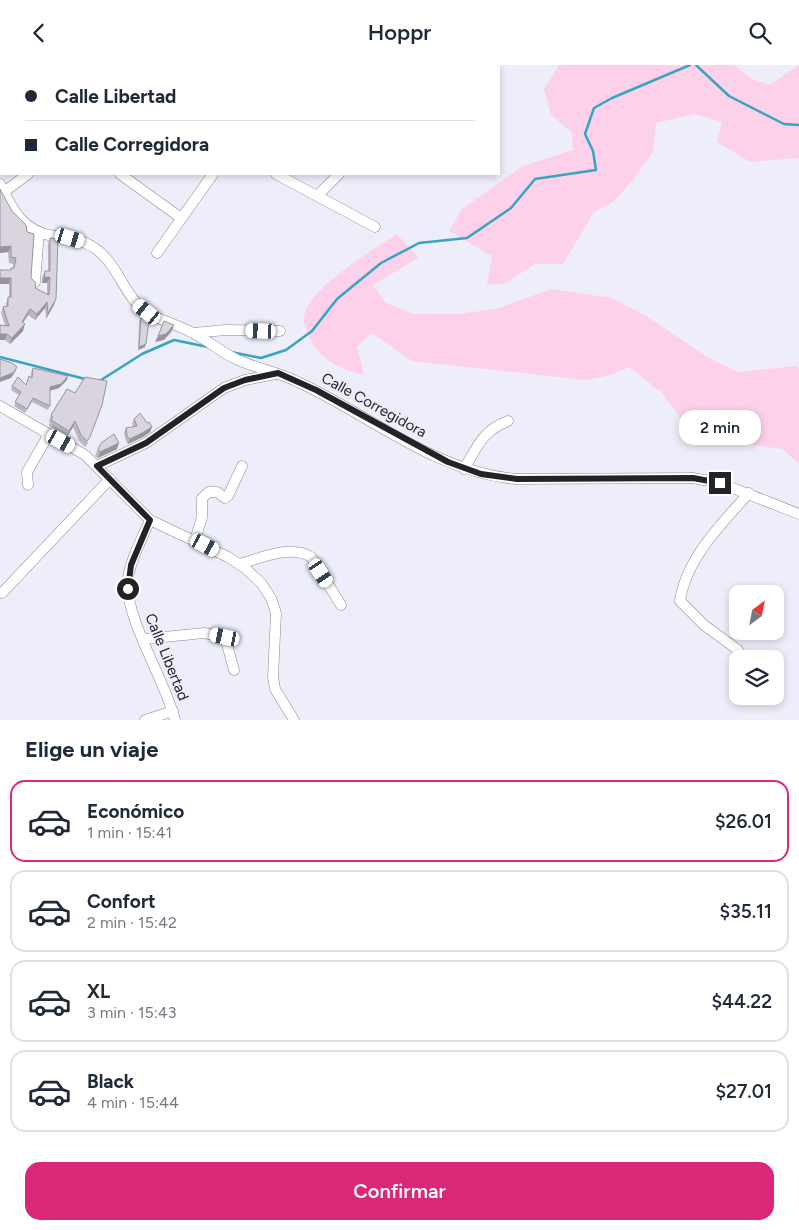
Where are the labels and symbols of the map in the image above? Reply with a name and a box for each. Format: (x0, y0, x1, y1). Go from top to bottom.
car (53, 226, 86, 250)
car (130, 297, 163, 327)
car (245, 323, 276, 339)
street label: Calle Corregidora (318, 369, 430, 441)
callout: 2 min (679, 411, 761, 445)
car (44, 427, 77, 455)
route end (709, 472, 731, 494)
car (188, 531, 221, 559)
car (306, 556, 335, 590)
route start (117, 578, 139, 600)
north arrow (729, 585, 784, 640)
street label: Calle Libertad (141, 611, 193, 703)
car (208, 627, 241, 647)

